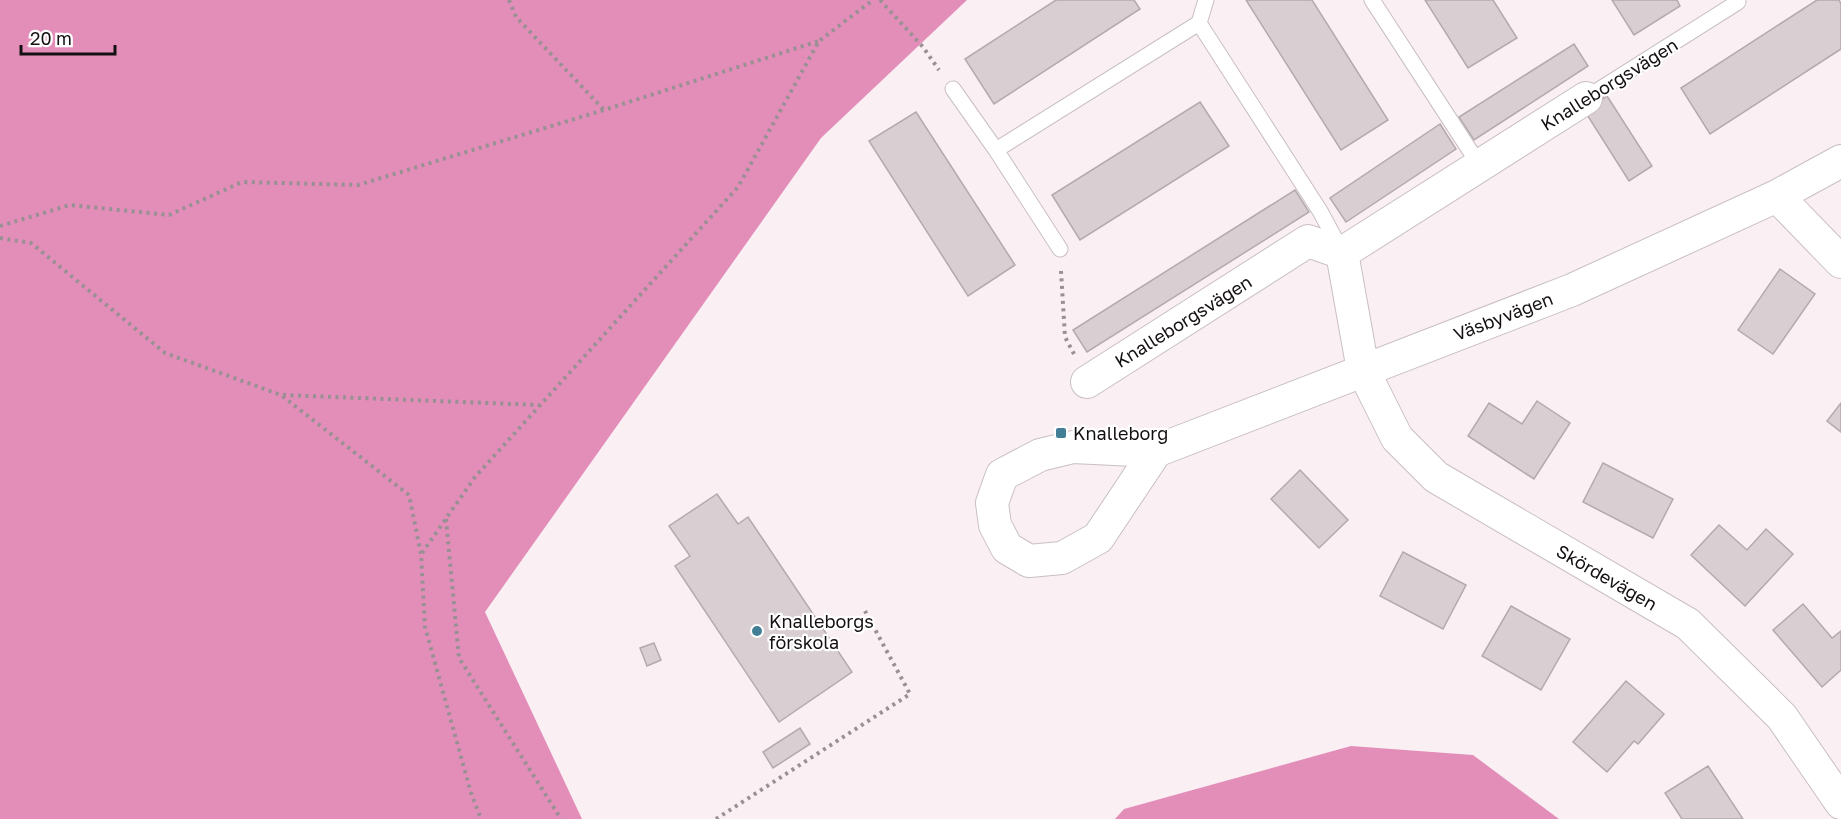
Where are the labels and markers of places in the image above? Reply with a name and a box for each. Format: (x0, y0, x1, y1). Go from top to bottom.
place label: Knalleborg (1073, 422, 1168, 444)
marker: Knalleborg (1054, 426, 1068, 440)
place label: Knalleborgs förskola (769, 610, 874, 653)
marker: Knalleborgs förskola (750, 624, 764, 638)

